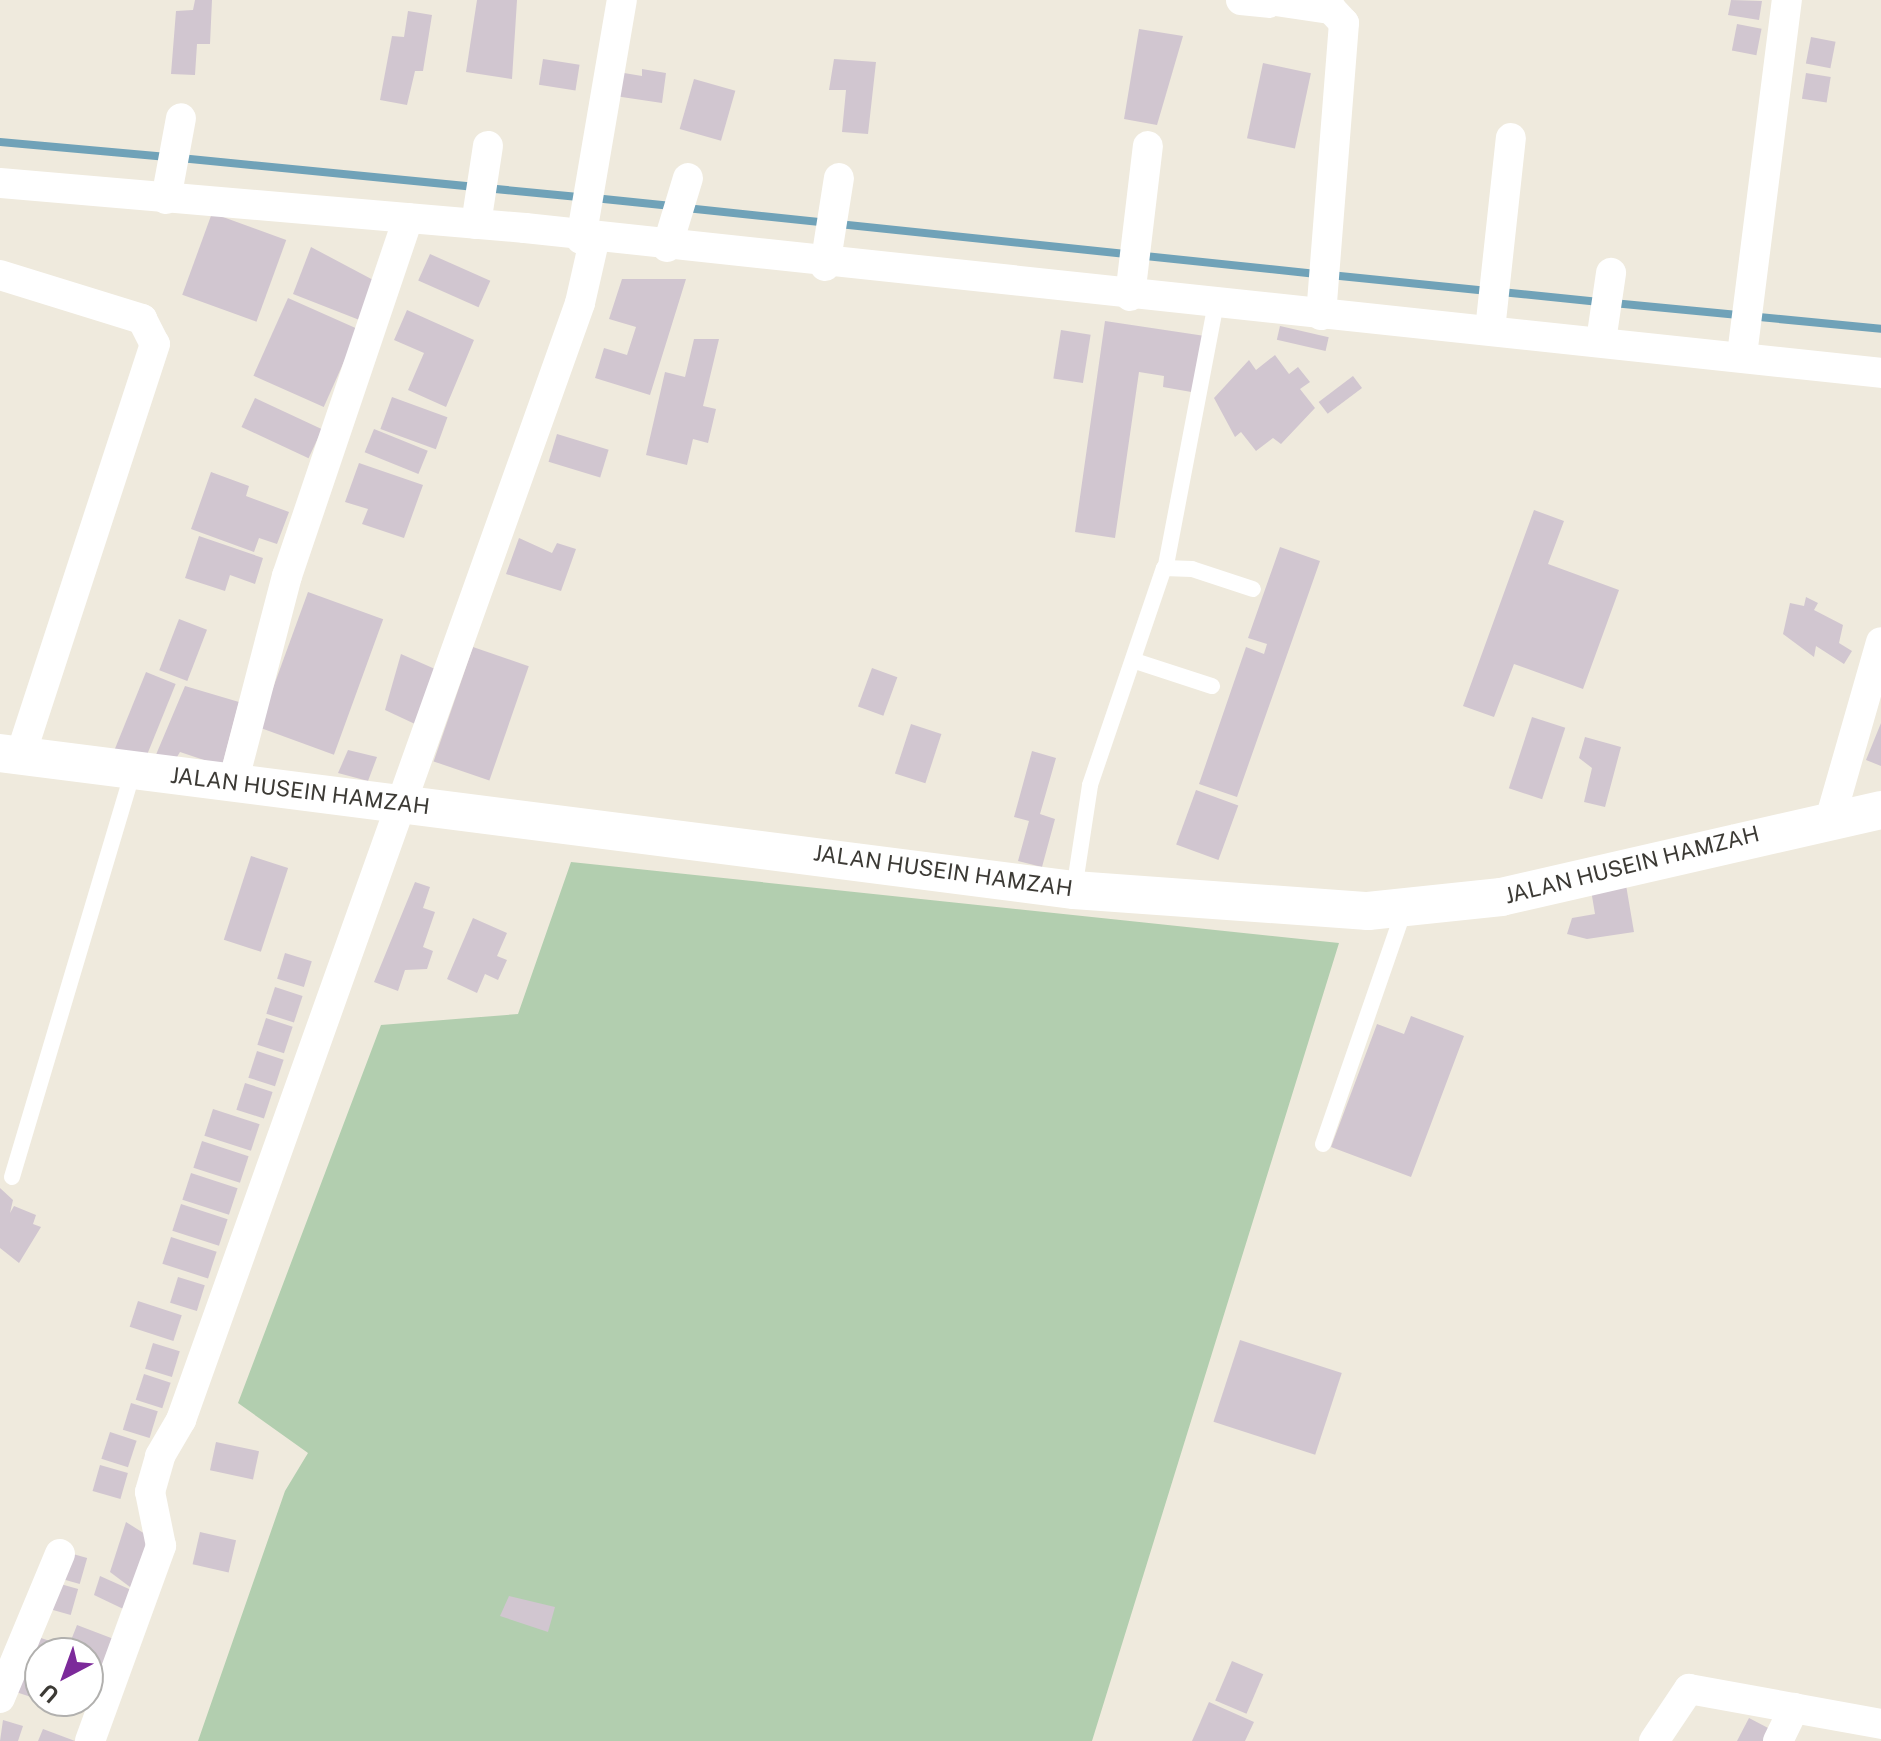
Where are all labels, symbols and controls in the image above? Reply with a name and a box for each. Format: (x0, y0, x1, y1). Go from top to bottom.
street label: JALAN HUSEIN HAMZAH (169, 762, 431, 820)
street label: JALAN HUSEIN HAMZAH (1502, 821, 1762, 909)
street label: JALAN HUSEIN HAMZAH (812, 840, 1074, 902)
north arrow (24, 1637, 104, 1717)
text: U (35, 1679, 64, 1709)

